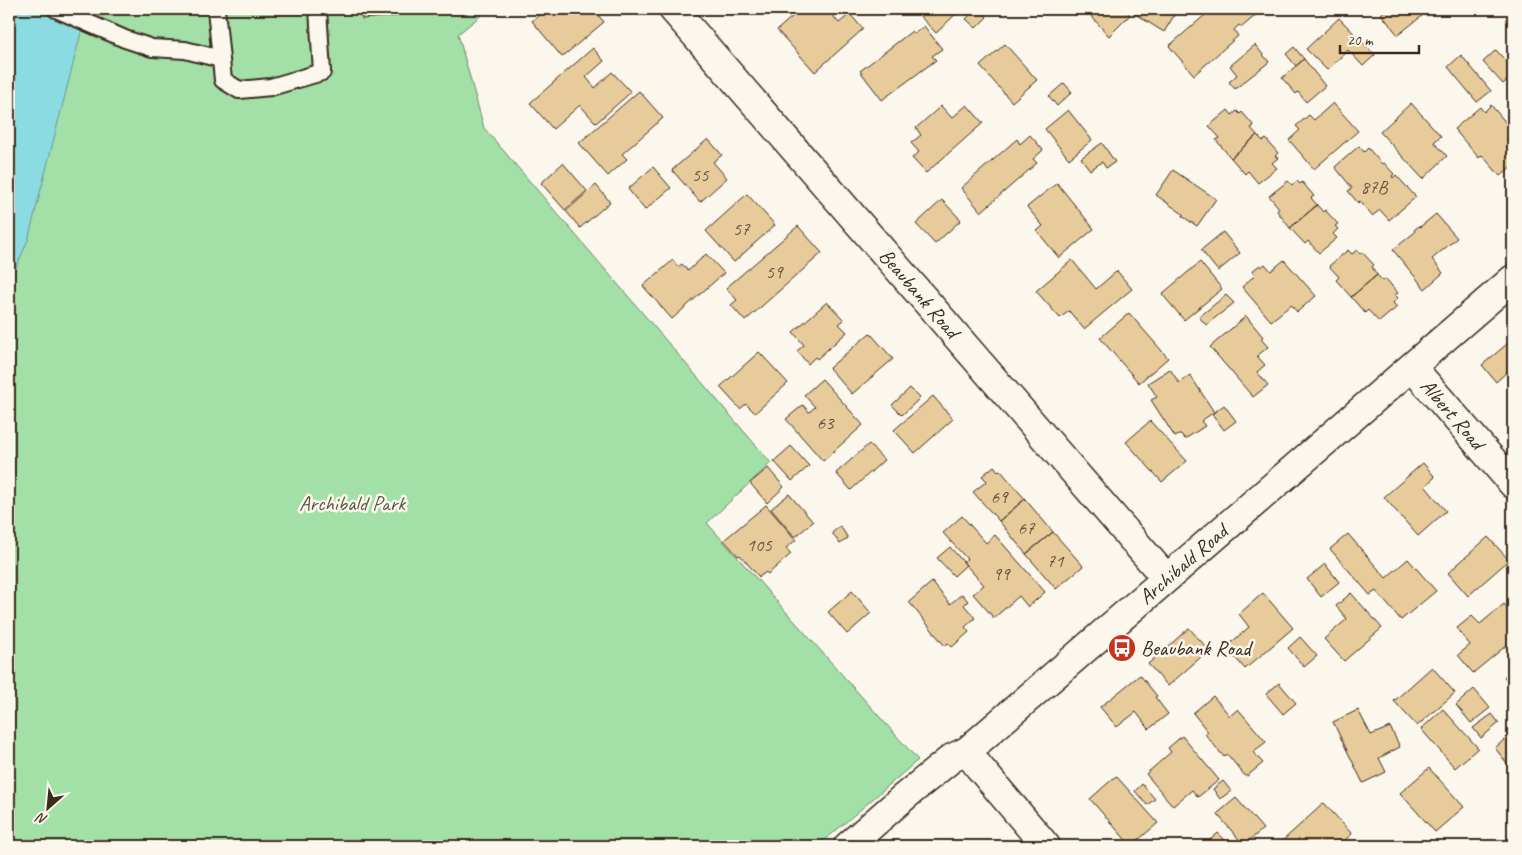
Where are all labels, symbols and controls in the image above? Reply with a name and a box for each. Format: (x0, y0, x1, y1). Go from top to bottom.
scale bar (1340, 22, 1418, 54)
text: 20 m (1347, 31, 1374, 50)
house number: 55 (691, 163, 710, 187)
house number: 87B (1361, 175, 1389, 199)
house number: 57 (732, 217, 751, 241)
street label: Beaubank Road (873, 243, 967, 346)
house number: 59 (765, 260, 784, 284)
street label: Albert Road (1415, 373, 1493, 457)
house number: 63 (816, 411, 835, 435)
house number: 69 (990, 485, 1009, 509)
park label: Archibald Park (299, 490, 406, 516)
house number: 67 (1017, 516, 1036, 540)
street label: Archibald Road (1133, 516, 1236, 610)
house number: 105 (746, 533, 773, 557)
house number: 71 (1046, 549, 1065, 573)
house number: 99 (992, 562, 1011, 586)
bus stop icon: Beaubank Road (1107, 633, 1137, 663)
place label: Beaubank Road (1141, 635, 1254, 661)
north arrow (22, 782, 72, 832)
text: N (33, 809, 50, 829)

